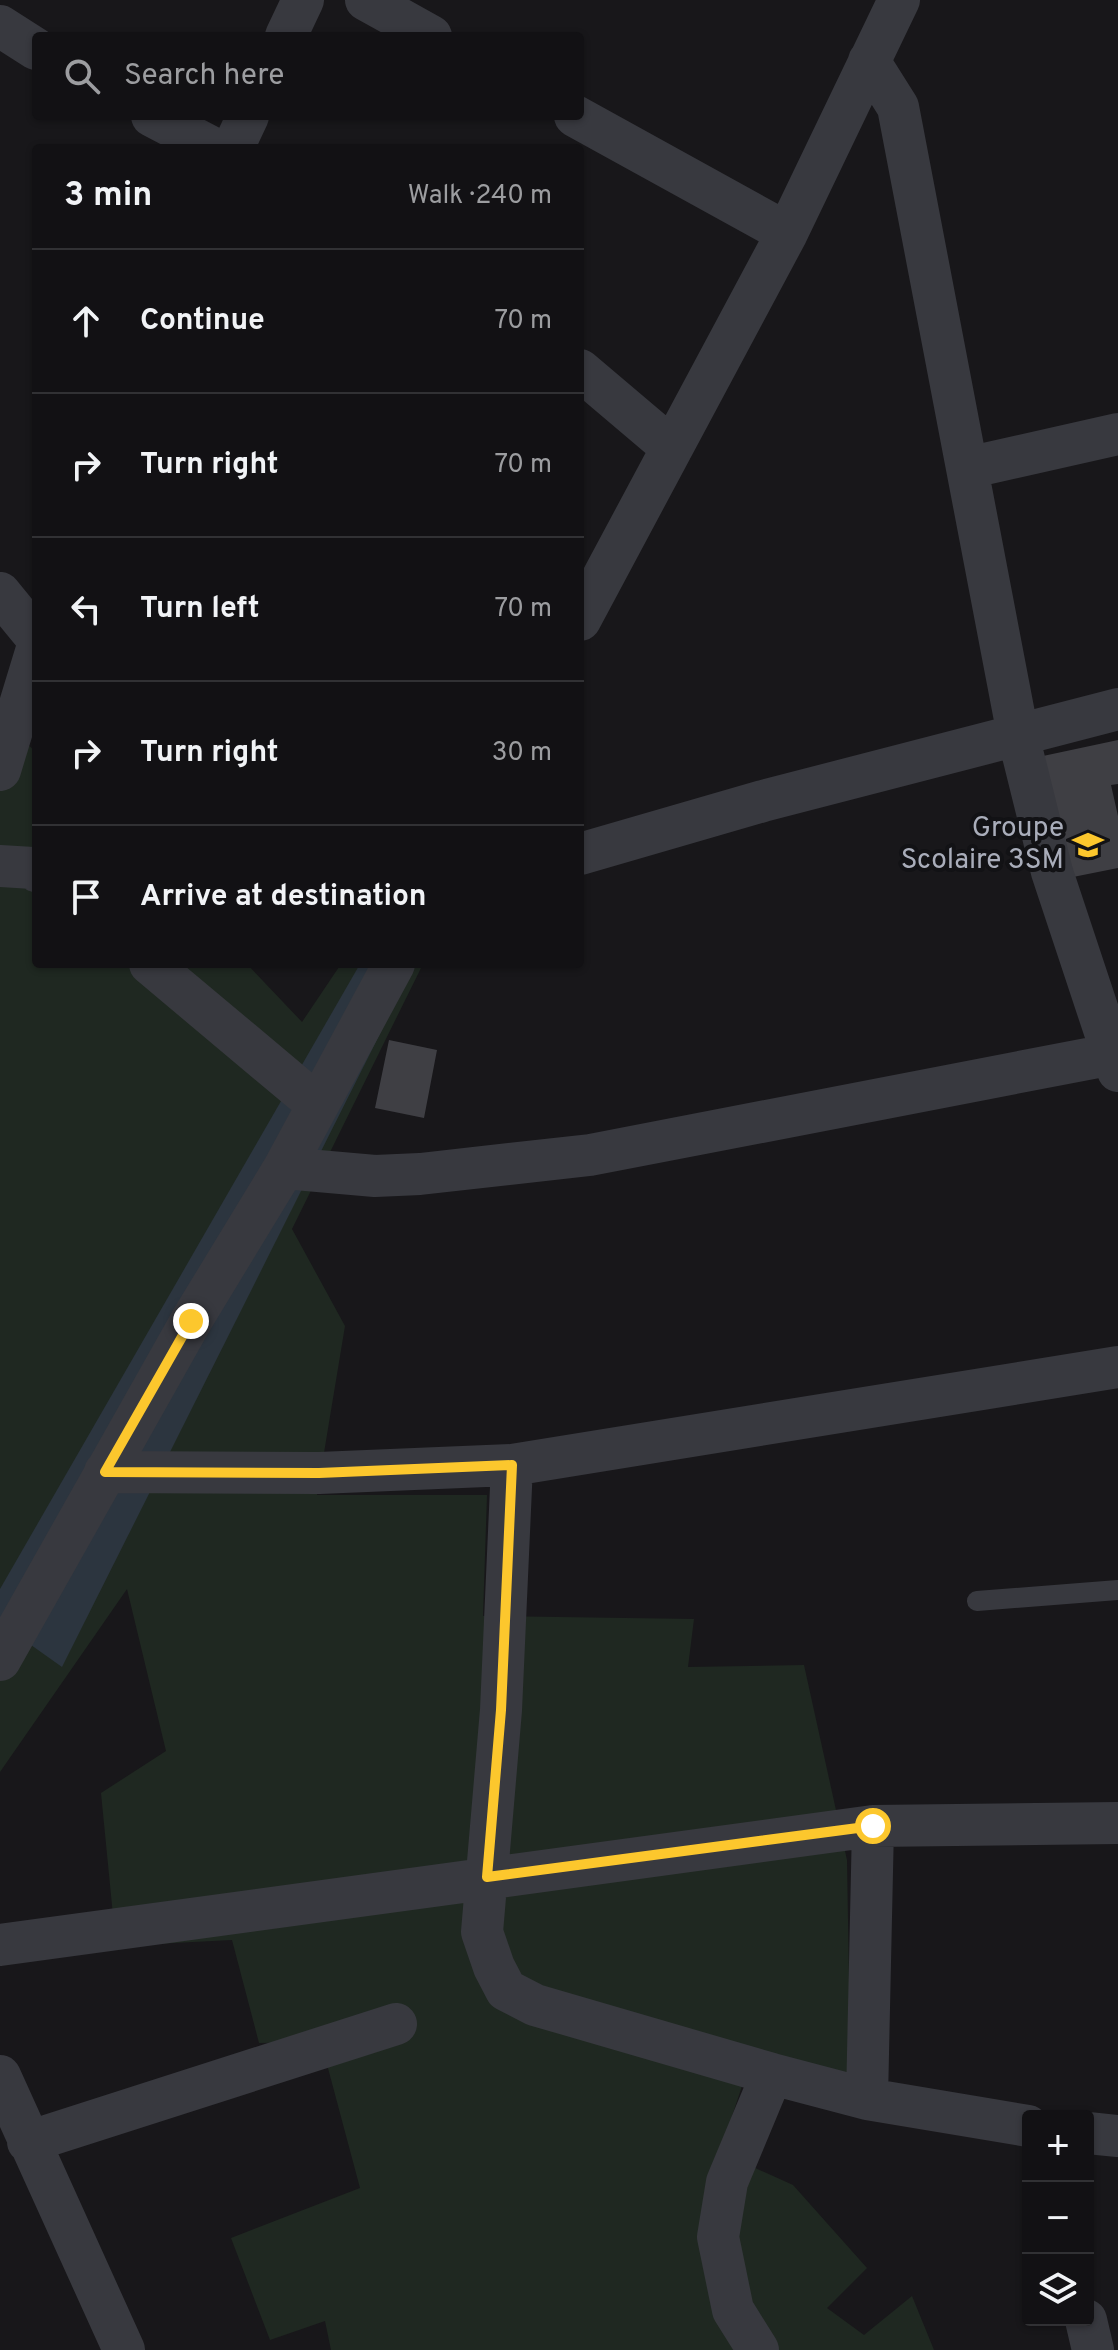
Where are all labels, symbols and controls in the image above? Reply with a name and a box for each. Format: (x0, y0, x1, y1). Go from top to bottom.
search box (32, 32, 584, 120)
icon: search (60, 54, 104, 98)
text: Search here (124, 58, 284, 95)
text: 3 min (64, 175, 152, 218)
text: Walk · 240 m (408, 180, 552, 213)
icon: ahead (64, 299, 108, 343)
text: Continue (140, 303, 265, 340)
text: 70 m (494, 305, 552, 338)
icon: right (64, 443, 108, 487)
text: Turn right (140, 447, 278, 484)
text: 70 m (494, 449, 552, 482)
icon: left (64, 587, 108, 631)
text: Turn left (140, 591, 260, 628)
text: 70 m (494, 593, 552, 626)
icon: right (64, 731, 108, 775)
text: Turn right (140, 735, 278, 772)
text: 30 m (492, 737, 552, 770)
place label: Groupe Scolaire 3SM (901, 811, 1064, 879)
school or university icon: Groupe Scolaire 3SM (1071, 828, 1105, 862)
icon: arrive (64, 875, 108, 919)
text: Arrive at destination (140, 879, 426, 916)
route end (173, 1303, 209, 1339)
route start (855, 1808, 891, 1844)
map controls (1022, 2110, 1094, 2326)
button: + (1022, 2110, 1094, 2182)
button: − (1022, 2182, 1094, 2254)
button: layers (1022, 2254, 1094, 2326)

